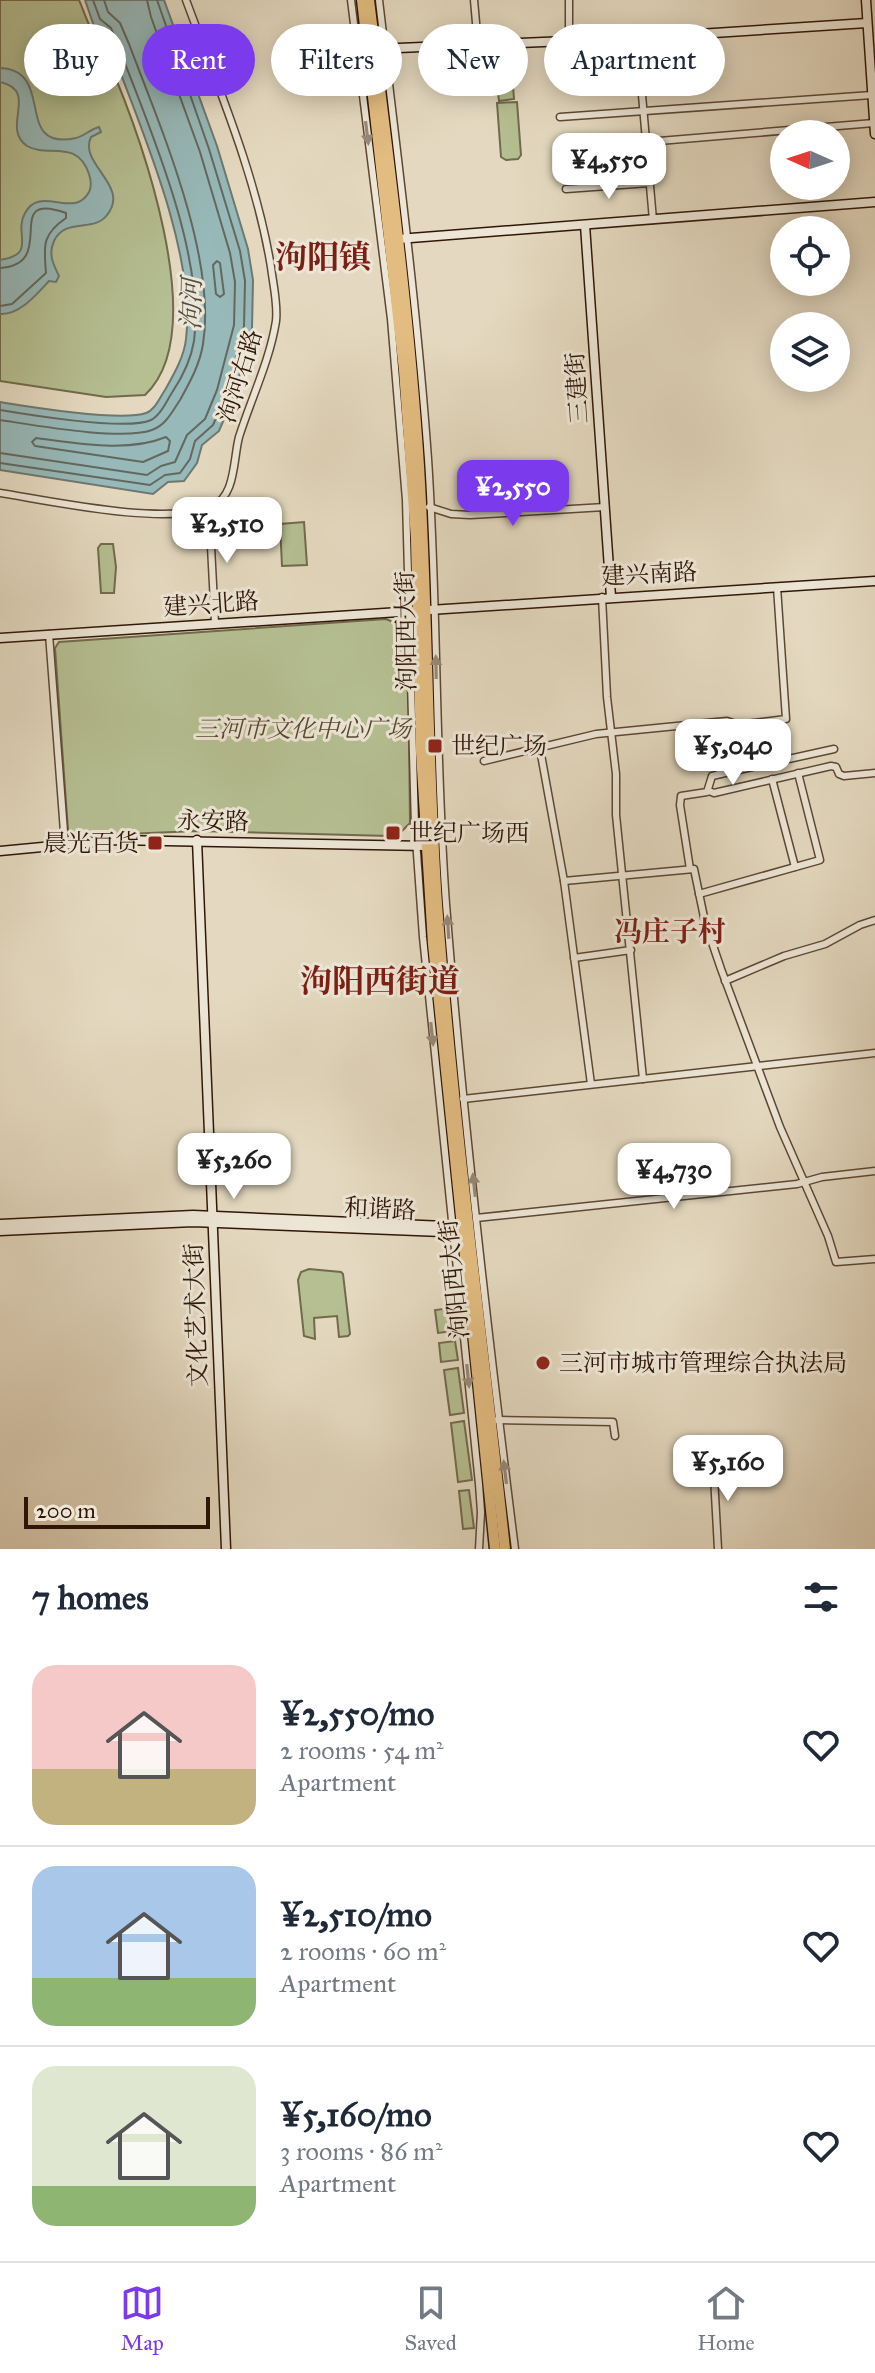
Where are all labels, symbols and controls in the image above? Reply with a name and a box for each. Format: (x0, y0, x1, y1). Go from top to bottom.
chip: Buy (24, 24, 126, 96)
chip: Rent (142, 24, 255, 96)
chip: Filters (271, 24, 402, 96)
chip: New (418, 24, 528, 96)
chip: Apartment (544, 24, 725, 96)
north arrow (770, 120, 850, 200)
map controls (770, 120, 850, 392)
one-way arrow (361, 121, 374, 146)
pin: ¥4,550 (544, 133, 674, 201)
text: ¥4,550 (570, 143, 648, 175)
button: locate (770, 216, 850, 296)
district label: 泃阳镇 (275, 238, 371, 277)
water label: 泃河 (175, 274, 208, 330)
button: layers (770, 312, 850, 392)
street label: 泃河右路 (212, 326, 268, 426)
street label: 三建街 (560, 351, 594, 425)
pin: ¥2,550 (448, 460, 578, 528)
text: ¥2,550 (475, 470, 551, 502)
pin: ¥2,510 (162, 497, 292, 565)
text: ¥2,510 (190, 507, 264, 539)
street label: 建兴南路 (600, 557, 698, 591)
street label: 泃阳西大街 (390, 571, 422, 691)
street label: 建兴北路 (162, 586, 260, 622)
one-way arrow (429, 654, 442, 679)
park label: 三河市文化中心广场 (195, 714, 413, 744)
pin: ¥5,040 (668, 719, 798, 787)
text: ¥5,040 (693, 729, 773, 761)
place label: 世纪广场 (451, 731, 547, 761)
marker: 世纪广场 (426, 737, 444, 755)
street label: 永安路 (177, 805, 249, 837)
place label: 世纪广场西 (409, 818, 529, 848)
marker: 世纪广场西 (384, 824, 402, 842)
place label: 晨光百货 (43, 828, 139, 858)
marker: 晨光百货 (146, 834, 164, 852)
one-way arrow (441, 914, 454, 939)
district label: 冯庄子村 (614, 914, 726, 949)
district label: 泃阳西街道 (300, 962, 460, 1001)
one-way arrow (426, 1022, 439, 1047)
pin: ¥5,260 (169, 1133, 299, 1201)
text: ¥5,260 (196, 1143, 272, 1175)
pin: ¥4,730 (609, 1143, 739, 1211)
text: ¥4,730 (636, 1153, 712, 1185)
one-way arrow (467, 1172, 480, 1197)
street label: 和谐路 (343, 1192, 417, 1226)
street label: 泃阳西大街 (433, 1218, 475, 1340)
street label: 文化艺术大街 (178, 1243, 214, 1387)
place label: 三河市城市管理综合执法局 (559, 1348, 847, 1378)
marker: 三河市城市管理综合执法局 (534, 1354, 552, 1372)
one-way arrow (461, 1364, 474, 1389)
pin: ¥5,160 (663, 1435, 793, 1503)
text: ¥5,160 (691, 1445, 765, 1477)
one-way arrow (498, 1459, 511, 1484)
scale bar (24, 1493, 210, 1529)
text: 200 m (36, 1497, 96, 1524)
icon: filters (799, 1575, 843, 1619)
text: 7 homes (32, 1577, 149, 1618)
text: ¥2,550/mo (280, 1693, 434, 1734)
icon: home (96, 1697, 192, 1793)
icon: heart (799, 1723, 843, 1767)
text: 2 rooms · 54 m² (280, 1734, 444, 1766)
text: Apartment (280, 1766, 396, 1798)
text: ¥2,510/mo (280, 1894, 432, 1935)
icon: home (96, 1898, 192, 1994)
icon: heart (799, 1924, 843, 1968)
text: 2 rooms · 60 m² (280, 1935, 446, 1967)
text: Apartment (280, 1967, 396, 1999)
text: ¥5,160/mo (280, 2094, 432, 2135)
icon: home (96, 2098, 192, 2194)
icon: heart (799, 2124, 843, 2168)
text: 3 rooms · 86 m² (280, 2135, 443, 2167)
text: Apartment (280, 2167, 396, 2199)
tab: Map (120, 2281, 164, 2356)
tab: Saved (405, 2281, 457, 2356)
tab: Home (697, 2281, 755, 2356)

